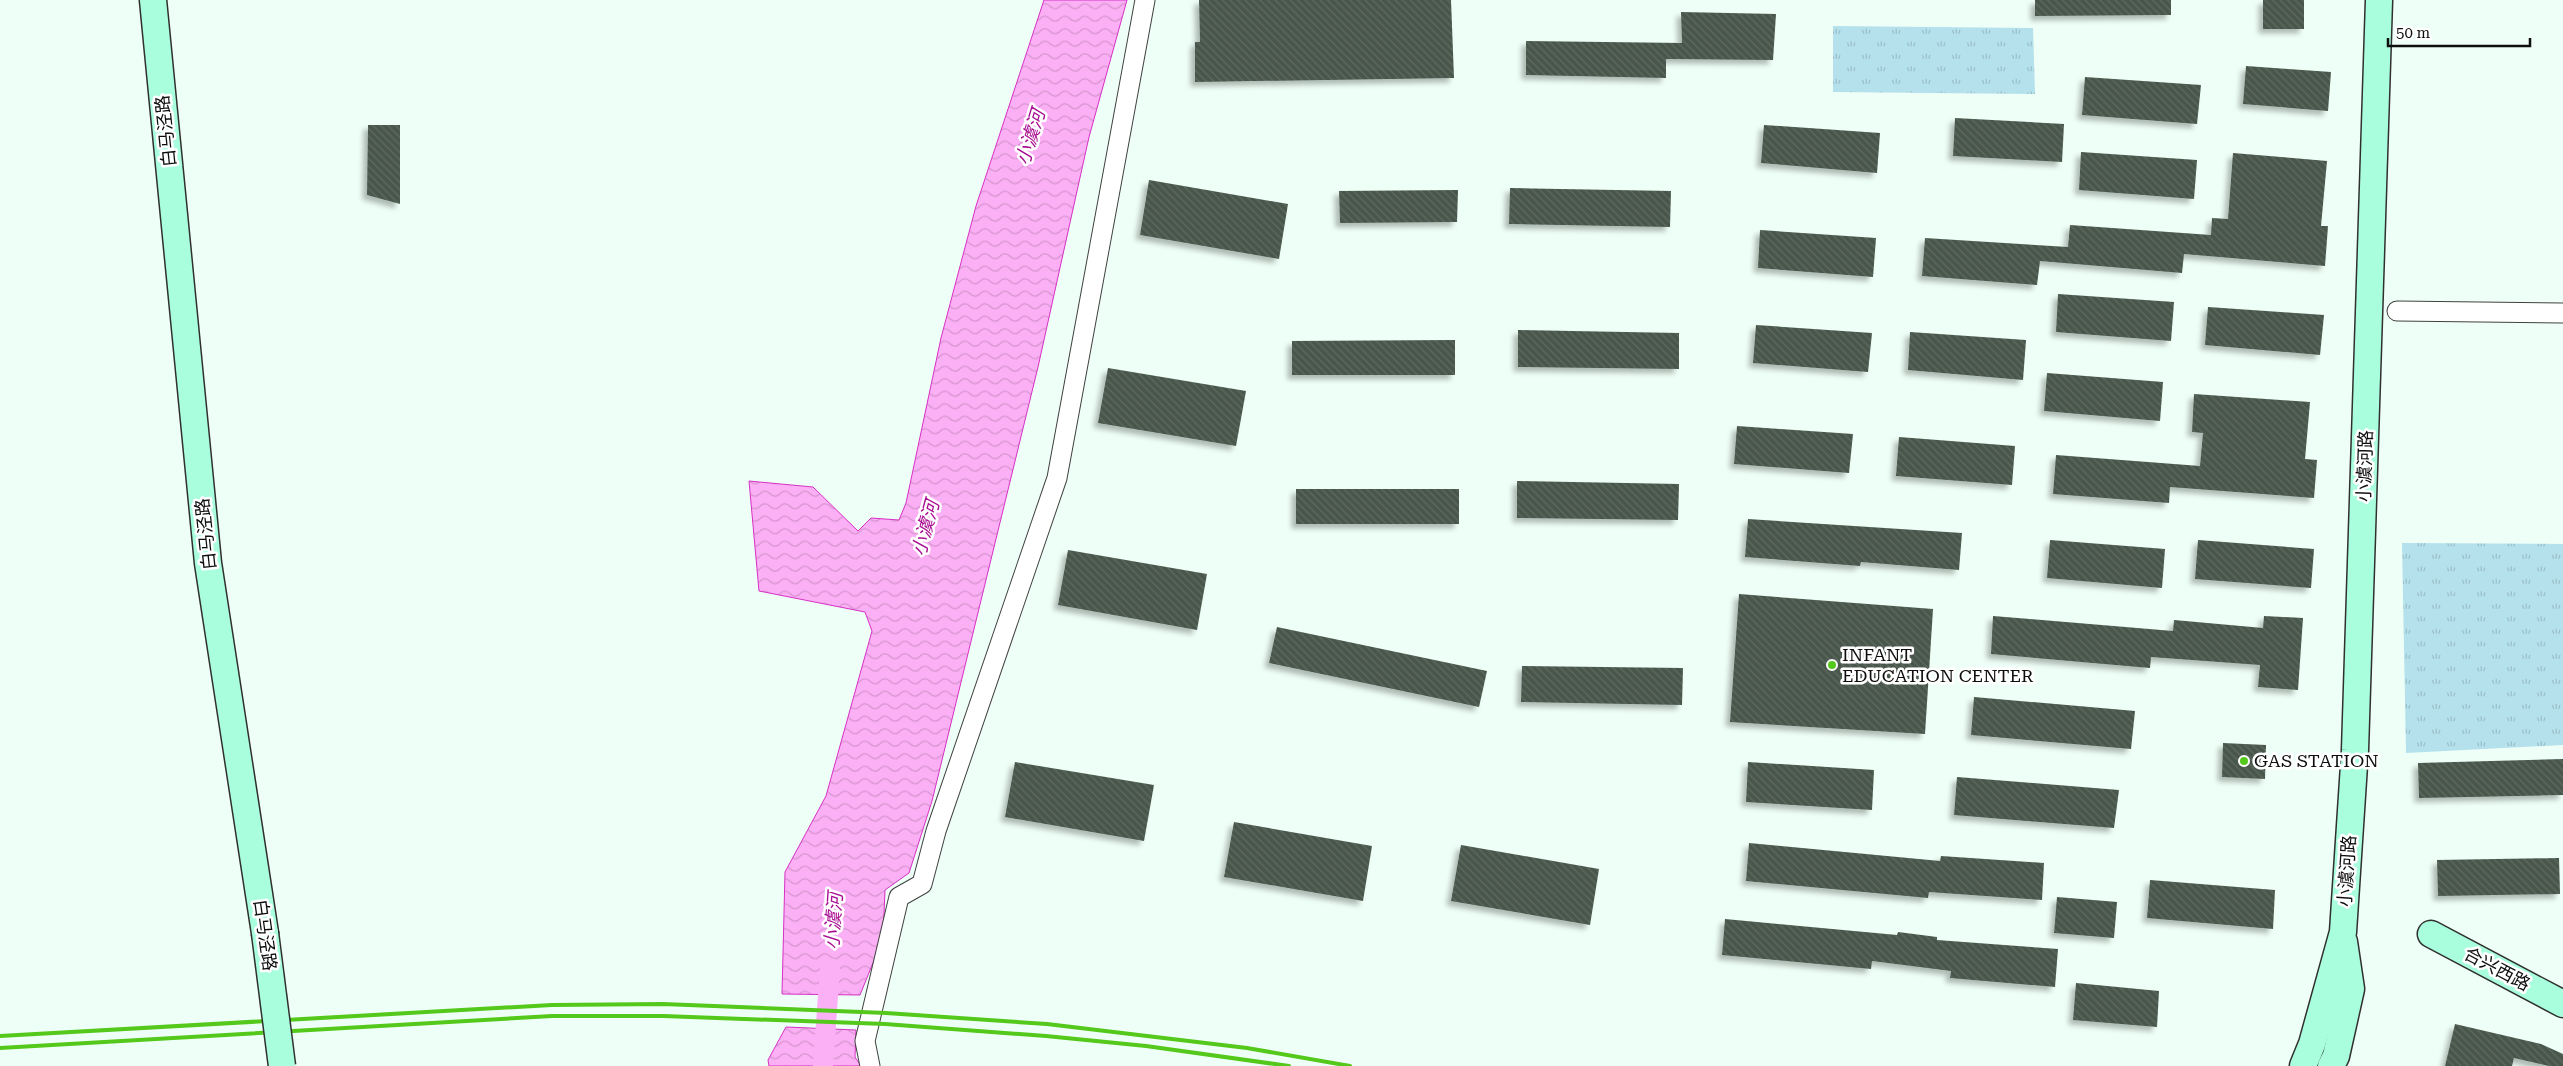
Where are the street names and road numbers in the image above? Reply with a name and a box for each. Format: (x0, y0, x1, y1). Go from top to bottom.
street label: 白马泾路 (151, 94, 180, 168)
street label: 小澞河路 (2353, 430, 2376, 502)
street label: 白马泾路 (191, 497, 220, 571)
street label: 小澞河路 (2334, 834, 2359, 908)
street label: 白马泾路 (250, 898, 281, 972)
street label: 合兴西路 (2461, 942, 2534, 995)

